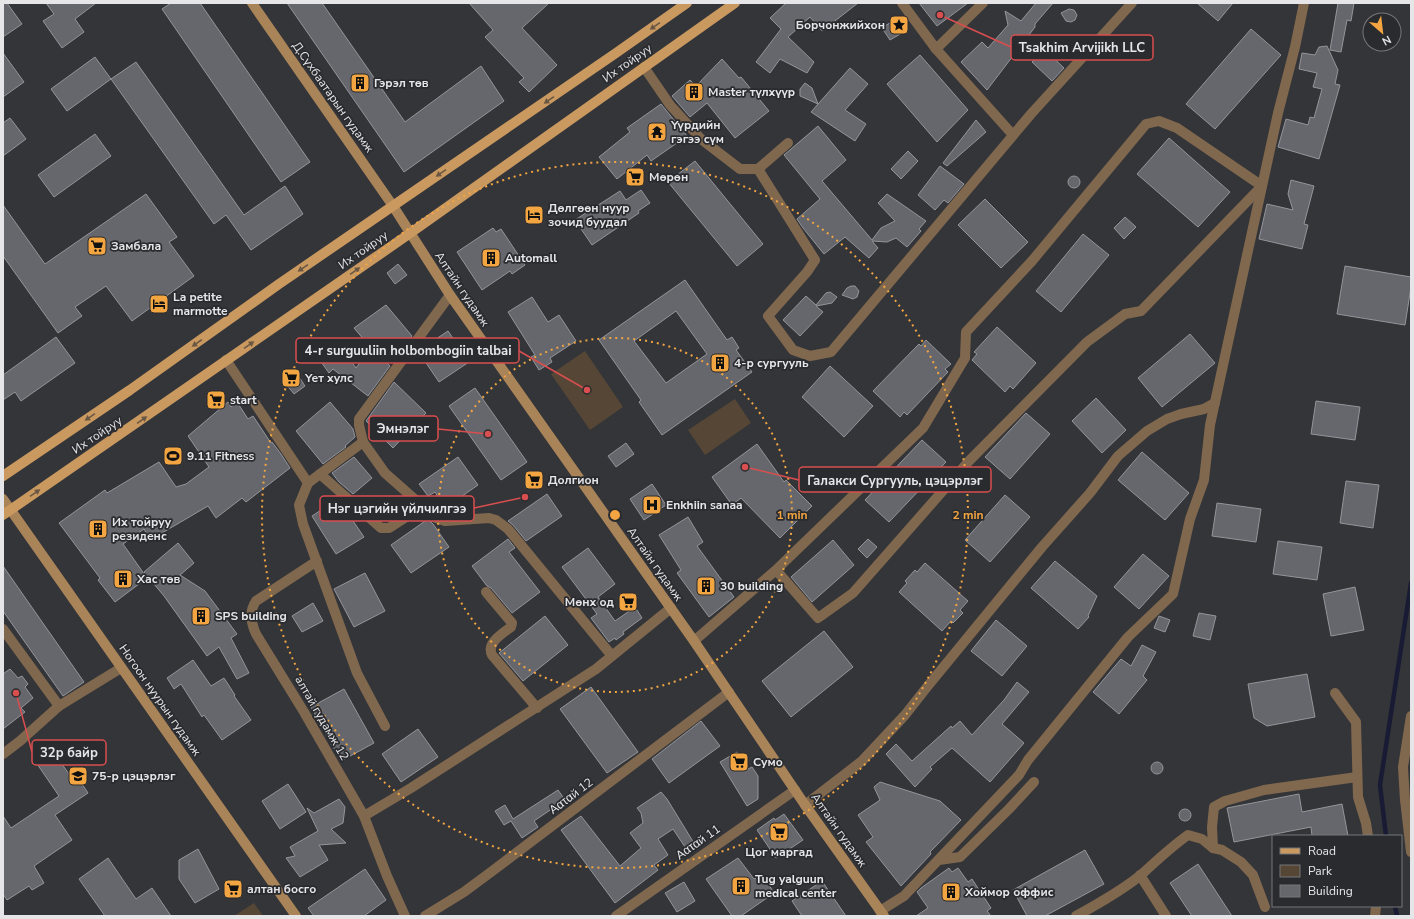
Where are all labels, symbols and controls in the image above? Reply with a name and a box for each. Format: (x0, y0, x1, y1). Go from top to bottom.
north arrow (1362, 12, 1402, 52)
place icon: Борчонжийхон (888, 14, 910, 36)
place label: Борчонжийхон (796, 17, 885, 33)
one-way arrow (650, 22, 661, 30)
text: N (1379, 32, 1394, 49)
callout: Tsakhim Arvijikh LLC (1011, 35, 1153, 60)
street label: Д.Сүхбаатарын гудамж (289, 38, 378, 156)
text: Tsakhim Arvijikh LLC (1019, 39, 1145, 57)
street label: Их тойруу (599, 40, 656, 86)
building icon: Гэрэл төв (349, 72, 371, 94)
place label: Гэрэл төв (374, 75, 429, 91)
building icon: Master түлхүүр (683, 81, 705, 103)
place label: Master түлхүүр (708, 84, 795, 100)
one-way arrow (543, 96, 554, 104)
place label: Үүрдийн гэгээ сүм (670, 117, 724, 147)
temple icon: Үүрдийн гэгээ сүм (646, 121, 668, 143)
supermarket icon: Мөрөн (624, 166, 646, 188)
one-way arrow (436, 169, 447, 177)
place label: Мөрөн (649, 169, 688, 185)
place label: Дөлгөөн нуур зочид буудал (548, 200, 630, 230)
hotel icon: Дөлгөөн нуур зочид буудал (523, 204, 545, 226)
street label: Их тойруу (335, 227, 392, 273)
supermarket icon: Замбала (86, 235, 108, 257)
place label: Замбала (111, 238, 161, 254)
building icon: Automall (480, 247, 502, 269)
street label: Алтайн гудамж (431, 249, 493, 330)
place label: Automall (505, 250, 557, 266)
one-way arrow (298, 264, 308, 272)
one-way arrow (350, 267, 361, 275)
place label: La petite marmotte (173, 289, 228, 319)
hotel icon: La petite marmotte (148, 293, 170, 315)
callout: 4-r surguuliin holbombogiin talbai (296, 338, 519, 363)
one-way arrow (192, 339, 202, 347)
one-way arrow (243, 341, 254, 349)
text: 4-r surguuliin holbombogiin talbai (305, 342, 512, 360)
building icon: 4-р сургууль (709, 352, 731, 374)
place label: 4-р сургууль (734, 355, 809, 371)
supermarket icon: Үет хулс (280, 367, 302, 389)
place label: Үет хулс (304, 370, 353, 386)
supermarket icon: start (205, 389, 227, 411)
place label: start (230, 392, 257, 408)
street label: Их тойруу (69, 412, 126, 458)
one-way arrow (85, 413, 96, 421)
one-way arrow (137, 416, 148, 424)
callout: Эмнэлэг (369, 416, 438, 441)
text: Эмнэлэг (377, 420, 429, 438)
sports icon: 9.11 Fitness (162, 445, 184, 467)
place label: 9.11 Fitness (187, 448, 255, 464)
callout: Галакси Сургууль, цэцэрлэг (799, 467, 991, 492)
supermarket icon: Долгион (523, 469, 545, 491)
place label: Долгион (548, 472, 599, 488)
text: Галакси Сургууль, цэцэрлэг (807, 472, 983, 490)
one-way arrow (30, 489, 40, 497)
hospital icon: Enkhiin sanaa (641, 494, 663, 516)
callout: Нэг цэгийн үйлчилгээ (320, 496, 474, 521)
place label: Enkhiin sanaa (666, 497, 743, 513)
text: Нэг цэгийн үйлчилгээ (328, 500, 467, 518)
text: 1 min (776, 507, 808, 523)
text: 2 min (952, 507, 984, 523)
centre of rings (608, 508, 622, 522)
place label: Их тойруу резиденс (112, 514, 172, 544)
building icon: Их тойруу резиденс (87, 518, 109, 540)
street label: Алтайн гудамж (624, 524, 687, 605)
building icon: Хас төв (112, 568, 134, 590)
place label: Хас төв (136, 571, 181, 587)
building icon: 30 building (695, 575, 717, 597)
place label: 30 building (720, 578, 783, 594)
supermarket icon: Мөнх од (617, 591, 639, 613)
place label: Мөнх од (565, 594, 615, 610)
building icon: SPS building (190, 605, 212, 627)
place label: SPS building (215, 608, 287, 624)
street label: Ногоон нуурын гудамж (115, 641, 205, 759)
street label: алтай гудамж 12 (291, 673, 353, 763)
callout: 32р байр (32, 740, 106, 765)
text: 32р байр (40, 744, 98, 762)
supermarket icon: Сумо (728, 751, 750, 773)
place label: Сумо (753, 754, 783, 770)
school or university icon: 75-р цэцэрлэг (67, 765, 89, 787)
place label: 75-р цэцэрлэг (92, 768, 176, 784)
street label: Ααταй 12 (546, 774, 596, 818)
street label: Алтайн гудамж (808, 790, 871, 871)
street label: Ααταй 11 (673, 821, 723, 863)
supermarket icon: Цог маргад (768, 821, 790, 843)
legend (1272, 835, 1402, 907)
text: Road (1308, 843, 1336, 859)
place label: Цог маргад (745, 844, 813, 860)
text: Park (1308, 863, 1333, 879)
place label: Tug yalguun medical center (755, 871, 837, 901)
building icon: Tug yalguun medical center (730, 875, 752, 897)
supermarket icon: алтан босго (222, 878, 244, 900)
place label: алтан босго (247, 881, 316, 897)
building icon: Хоймор оффис (940, 881, 962, 903)
text: Building (1308, 883, 1353, 899)
place label: Хоймор оффис (964, 884, 1054, 900)

